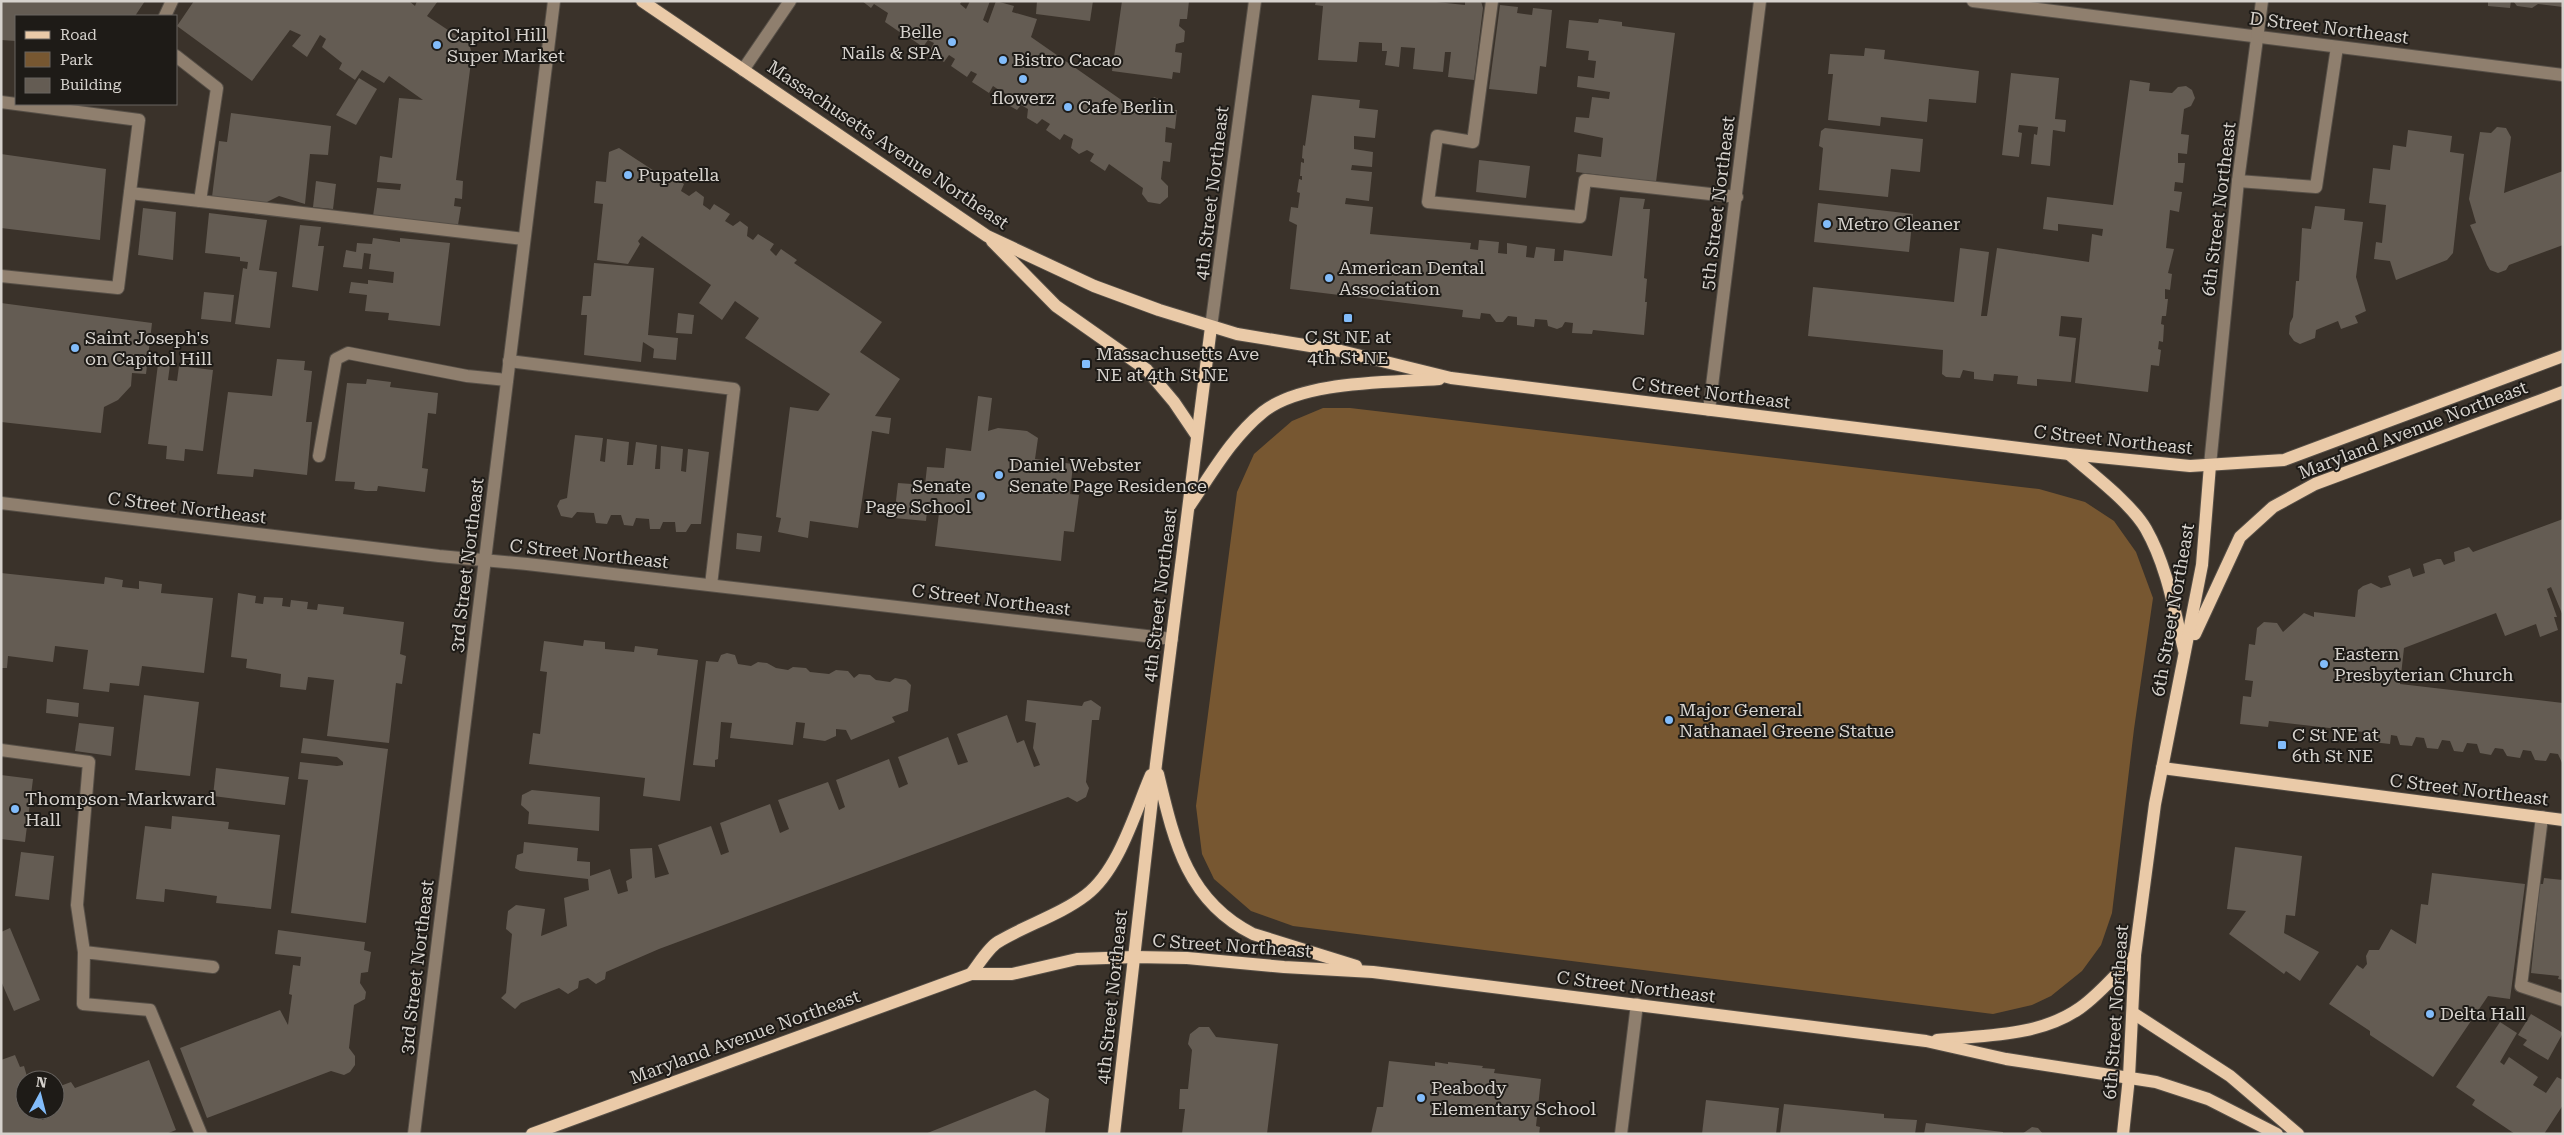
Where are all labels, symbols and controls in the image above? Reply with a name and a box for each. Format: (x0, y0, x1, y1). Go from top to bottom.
street label: D Street Northeast (2248, 7, 2410, 48)
legend (15, 15, 178, 105)
place label: Belle Nails & SPA (841, 21, 942, 63)
place label: Capitol Hill Super Market (447, 24, 565, 66)
text: Road (60, 26, 97, 44)
marker: Belle Nails & SPA (946, 36, 958, 48)
marker: Capitol Hill Super Market (431, 39, 443, 51)
place label: Bistro Cacao (1013, 49, 1122, 70)
text: Park (60, 51, 94, 69)
marker: Bistro Cacao (997, 54, 1009, 66)
street label: Massachusetts Avenue Northeast (764, 56, 1013, 233)
marker: flowerz (1017, 73, 1029, 85)
text: Building (60, 76, 122, 94)
place label: flowerz (991, 87, 1055, 108)
place label: Cafe Berlin (1078, 96, 1175, 117)
marker: Cafe Berlin (1062, 101, 1074, 113)
street label: 4th Street Northeast (1190, 104, 1233, 281)
street label: 5th Street Northeast (1696, 114, 1739, 291)
street label: 6th Street Northeast (2197, 120, 2240, 297)
place label: Pupatella (638, 164, 720, 185)
marker: Pupatella (622, 169, 634, 181)
place label: Metro Cleaner (1837, 213, 1960, 234)
marker: Metro Cleaner (1821, 218, 1833, 230)
place label: American Dental Association (1339, 257, 1485, 299)
marker: American Dental Association (1323, 272, 1335, 284)
marker: C St NE at 4th St NE (1342, 312, 1354, 324)
place label: C St NE at 4th St NE (1305, 326, 1392, 368)
place label: Saint Joseph's on Capitol Hill (85, 327, 212, 369)
marker: Saint Joseph's on Capitol Hill (69, 342, 81, 354)
place label: Massachusetts Ave NE at 4th St NE (1096, 343, 1259, 385)
marker: Massachusetts Ave NE at 4th St NE (1080, 358, 1092, 370)
street label: C Street Northeast (1631, 372, 1792, 413)
street label: Maryland Avenue Northeast (2295, 376, 2530, 483)
street label: C Street Northeast (2033, 421, 2194, 458)
place label: Daniel Webster Senate Page Residence (1009, 454, 1207, 496)
marker: Daniel Webster Senate Page Residence (993, 469, 1005, 481)
place label: Senate Page School (865, 475, 971, 517)
street label: 3rd Street Northeast (445, 476, 488, 653)
street label: C Street Northeast (107, 487, 268, 528)
marker: Senate Page School (975, 490, 987, 502)
street label: 4th Street Northeast (1138, 506, 1181, 683)
street label: 6th Street Northeast (2147, 522, 2198, 698)
street label: C Street Northeast (509, 535, 670, 572)
street label: C Street Northeast (911, 579, 1072, 620)
place label: Eastern Presbyterian Church (2334, 643, 2514, 685)
marker: Eastern Presbyterian Church (2318, 658, 2330, 670)
place label: Major General Nathanael Greene Statue (1679, 699, 1894, 741)
marker: Major General Nathanael Greene Statue (1663, 714, 1675, 726)
place label: C St NE at 6th St NE (2292, 724, 2379, 766)
marker: C St NE at 6th St NE (2276, 739, 2288, 751)
street label: C Street Northeast (2389, 769, 2550, 810)
place label: Thompson-Markward Hall (25, 788, 216, 830)
marker: Thompson-Markward Hall (9, 803, 21, 815)
street label: 3rd Street Northeast (395, 878, 438, 1055)
street label: 4th Street Northeast (1092, 908, 1131, 1085)
street label: 6th Street Northeast (2099, 924, 2132, 1100)
street label: C Street Northeast (1152, 929, 1313, 962)
street label: C Street Northeast (1556, 966, 1717, 1007)
street label: Maryland Avenue Northeast (627, 985, 863, 1088)
place label: Delta Hall (2440, 1003, 2526, 1024)
marker: Delta Hall (2424, 1008, 2436, 1020)
north arrow (15, 1070, 65, 1120)
text: N (35, 1073, 48, 1091)
place label: Peabody Elementary School (1431, 1077, 1596, 1119)
marker: Peabody Elementary School (1415, 1092, 1427, 1104)

